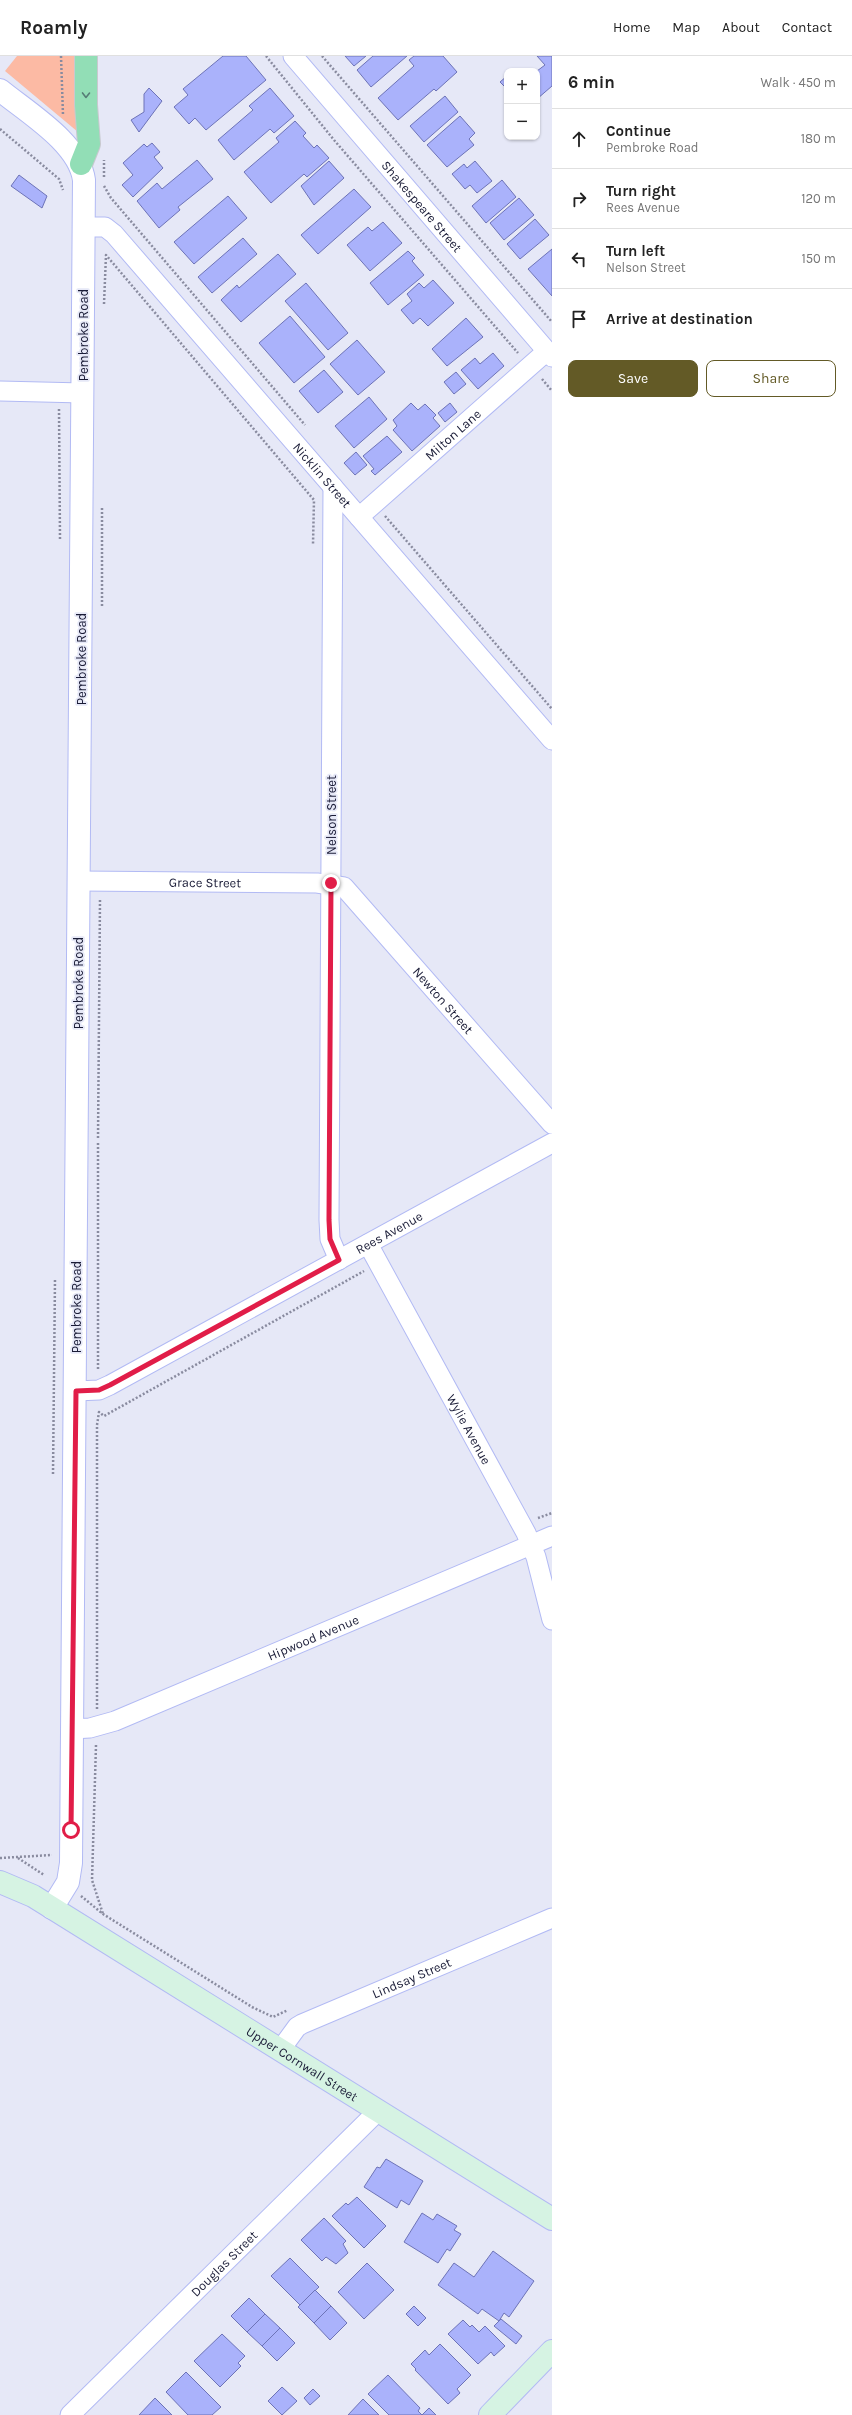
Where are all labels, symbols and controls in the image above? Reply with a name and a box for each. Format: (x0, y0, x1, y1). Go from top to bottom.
text: Roamly (20, 17, 87, 39)
text: Home (613, 19, 650, 36)
text: Map (672, 19, 700, 36)
text: About (722, 19, 760, 36)
text: Contact (782, 19, 832, 36)
map controls (504, 68, 540, 140)
button: + (504, 68, 540, 104)
text: 6 min (568, 72, 615, 92)
text: Walk · 450 m (761, 75, 836, 90)
one-way arrow (82, 92, 90, 98)
button: − (504, 104, 540, 140)
text: Continue (606, 122, 671, 140)
icon: ahead (568, 128, 590, 150)
text: 180 m (801, 131, 836, 146)
text: Pembroke Road (606, 140, 699, 155)
street label: Shakespeare Street (379, 157, 466, 255)
text: Turn right (606, 182, 676, 200)
icon: right (568, 188, 590, 210)
text: 120 m (801, 191, 836, 206)
text: Rees Avenue (606, 200, 680, 215)
text: Turn left (606, 242, 665, 260)
icon: left (568, 248, 590, 270)
text: 150 m (801, 251, 836, 266)
text: Nelson Street (606, 260, 686, 275)
street label: Pembroke Road (76, 289, 91, 381)
icon: arrive (568, 308, 590, 330)
text: Arrive at destination (606, 310, 753, 328)
button: Save (568, 360, 698, 397)
button: Share (706, 360, 836, 397)
street label: Milton Lane (422, 406, 484, 463)
street label: Nicklin Street (290, 439, 355, 511)
street label: Pembroke Road (74, 613, 89, 705)
street label: Nelson Street (324, 775, 339, 855)
street label: Grace Street (169, 874, 241, 890)
route end (322, 874, 340, 892)
street label: Pembroke Road (71, 937, 86, 1029)
street label: Newton Street (410, 964, 477, 1037)
street label: Rees Avenue (353, 1208, 425, 1257)
street label: Pembroke Road (69, 1261, 84, 1353)
street label: Wylie Avenue (444, 1391, 495, 1467)
street label: Hipwood Avenue (265, 1611, 361, 1663)
route start (62, 1821, 80, 1839)
street label: Lindsay Street (370, 1954, 453, 2001)
street label: Upper Cornwall Street (244, 2023, 361, 2104)
street label: Douglas Street (187, 2227, 260, 2299)

